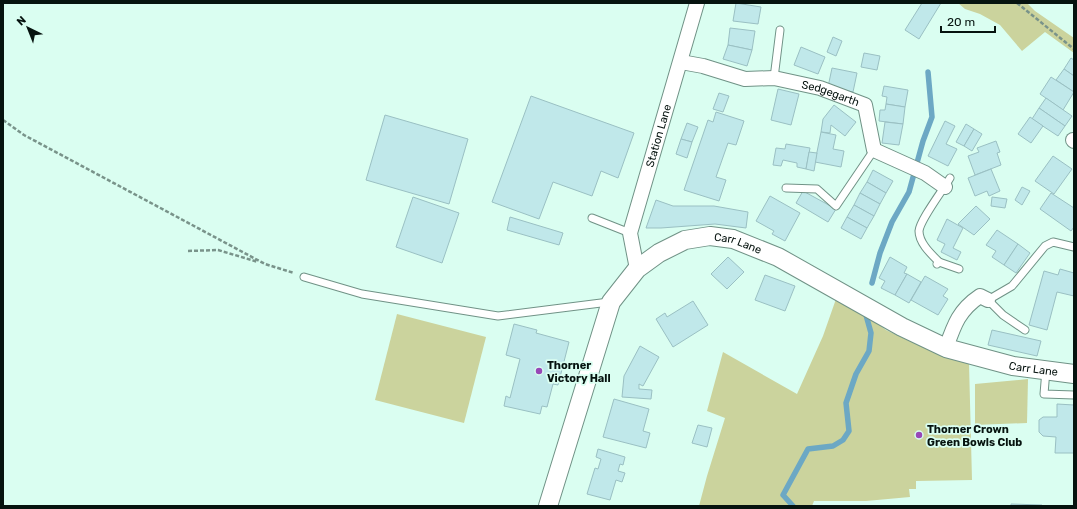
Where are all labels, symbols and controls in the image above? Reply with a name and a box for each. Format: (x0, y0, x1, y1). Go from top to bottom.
north arrow (8, 8, 48, 48)
scale bar (941, 8, 995, 34)
text: N (14, 14, 29, 29)
text: 20 m (947, 15, 975, 29)
street label: Sedgegarth (800, 78, 861, 109)
street label: Station Lane (643, 103, 674, 169)
street label: Carr Lane (713, 231, 763, 257)
place label: Thorner Victory Hall (547, 359, 611, 385)
street label: Carr Lane (1007, 359, 1059, 379)
marker: Thorner Victory Hall (534, 366, 544, 376)
place label: Thorner Crown Green Bowls Club (927, 423, 1022, 449)
marker: Thorner Crown Green Bowls Club (914, 430, 924, 440)

